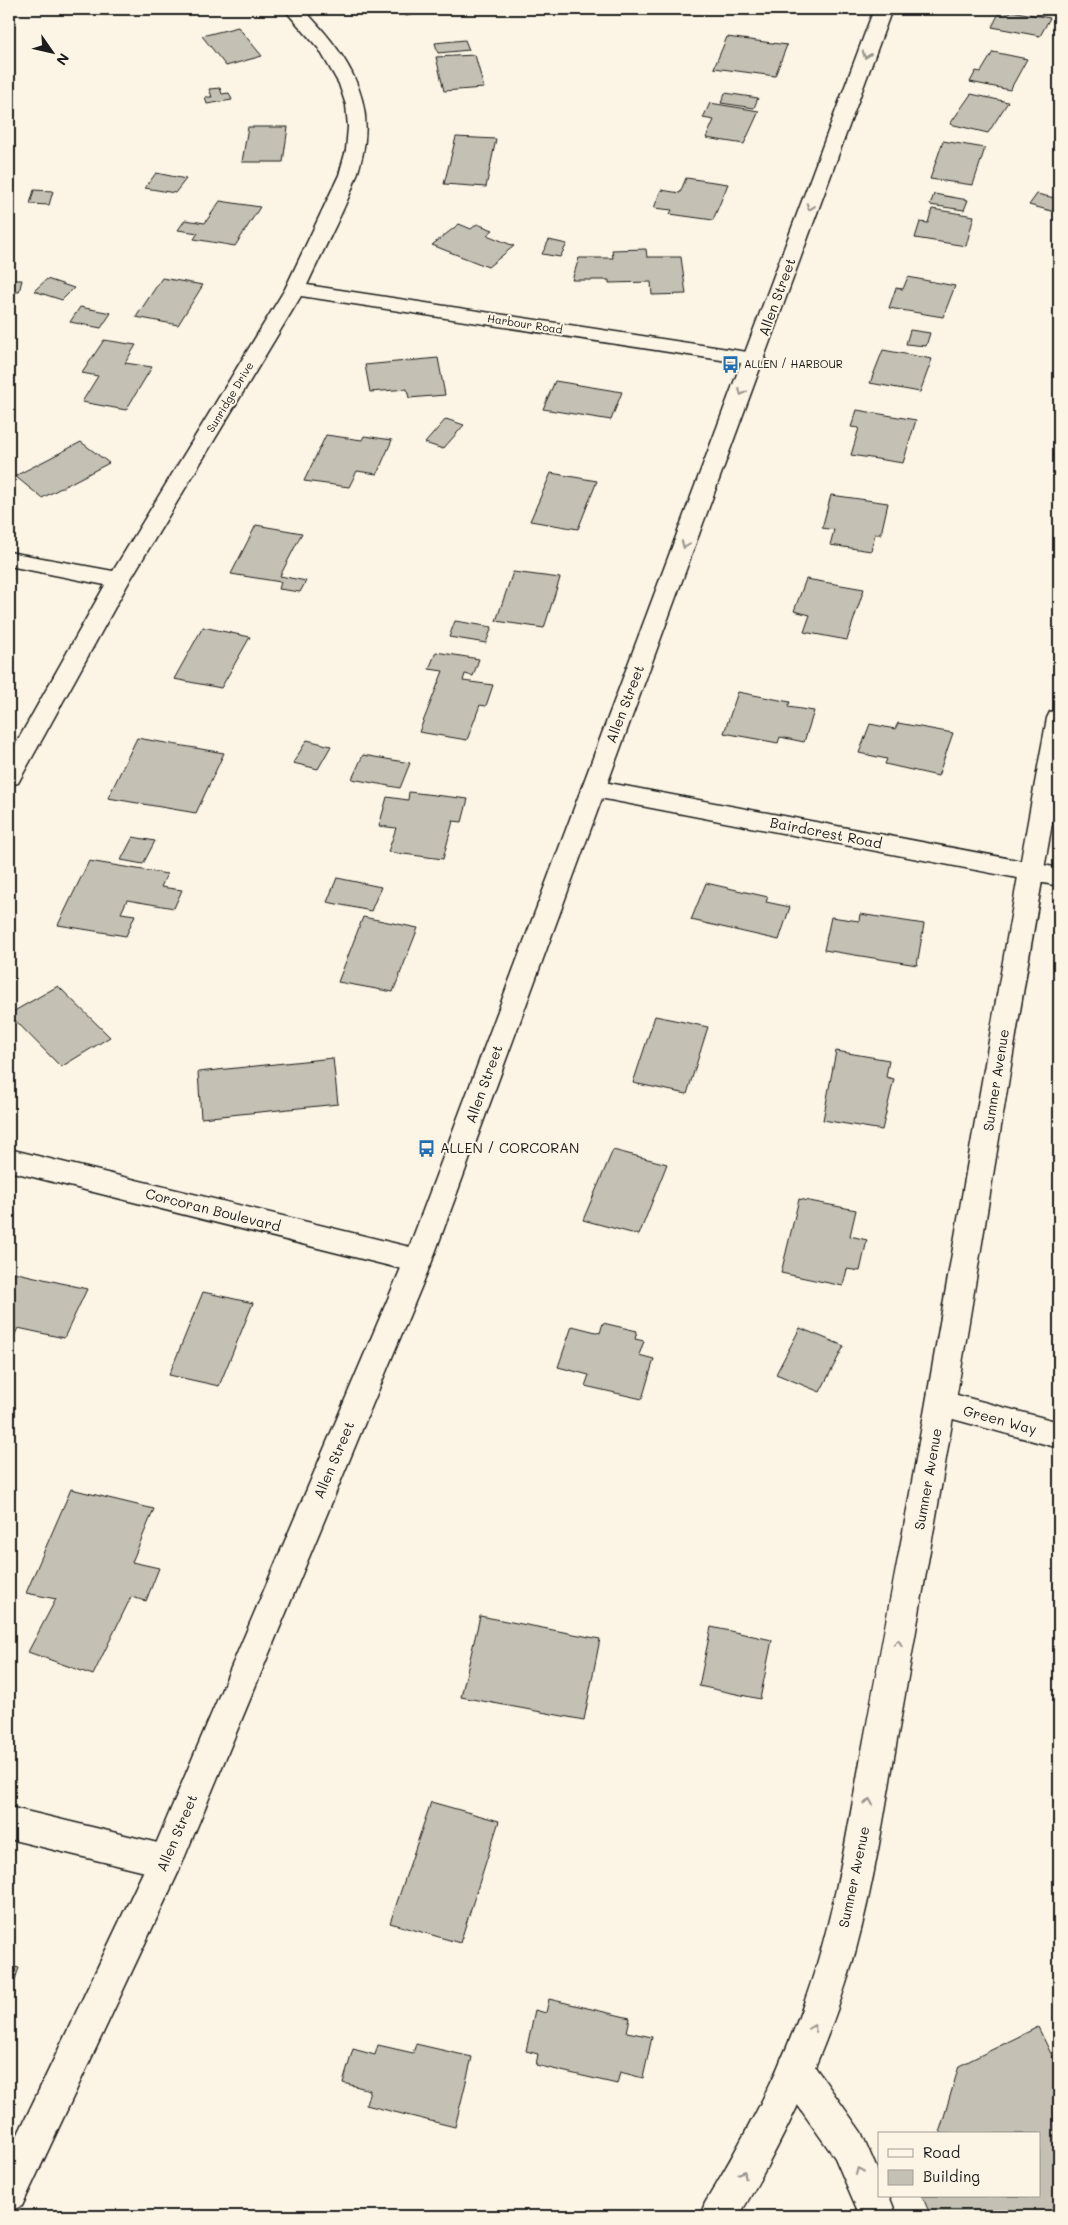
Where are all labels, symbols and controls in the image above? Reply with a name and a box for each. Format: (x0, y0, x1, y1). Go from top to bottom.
north arrow (28, 28, 78, 78)
text: N (52, 50, 74, 69)
one-way arrow (862, 50, 872, 58)
one-way arrow (806, 202, 816, 211)
street label: Allen Street (754, 255, 800, 339)
street label: Harbour Road (486, 310, 564, 337)
bus stop icon: ALLEN / HARBOUR (720, 354, 740, 374)
place label: ALLEN / HARBOUR (744, 356, 843, 371)
street label: Sunridge Drive (203, 358, 257, 435)
one-way arrow (738, 388, 748, 396)
one-way arrow (681, 540, 691, 548)
street label: Allen Street (601, 662, 648, 746)
street label: Bairdcrest Road (768, 812, 884, 853)
street label: Sumner Avenue (978, 1028, 1013, 1132)
street label: Allen Street (461, 1042, 507, 1126)
bus stop icon: ALLEN / CORCORAN (416, 1138, 436, 1158)
place label: ALLEN / CORCORAN (440, 1138, 579, 1157)
street label: Corcoran Boulevard (144, 1184, 283, 1236)
street label: Green Way (961, 1401, 1039, 1438)
street label: Allen Street (309, 1418, 358, 1501)
street label: Sumner Avenue (909, 1427, 946, 1531)
one-way arrow (893, 1638, 903, 1647)
street label: Allen Street (152, 1791, 201, 1874)
one-way arrow (864, 1798, 874, 1807)
street label: Sumner Avenue (834, 1825, 874, 1929)
one-way arrow (807, 2024, 817, 2032)
legend (878, 2132, 1040, 2198)
text: Road (923, 2142, 960, 2162)
text: Building (923, 2166, 980, 2186)
one-way arrow (855, 2167, 866, 2176)
one-way arrow (737, 2171, 747, 2180)

